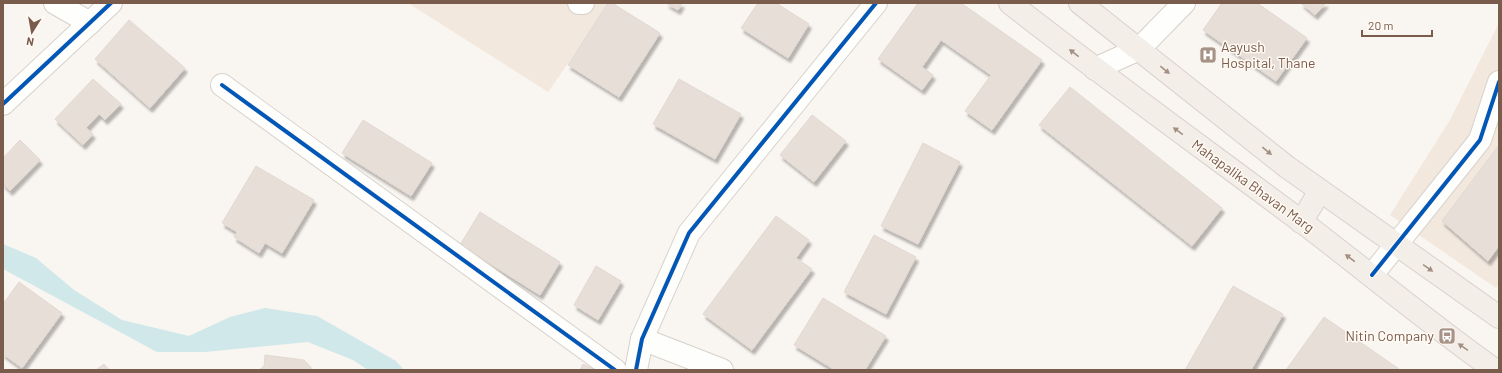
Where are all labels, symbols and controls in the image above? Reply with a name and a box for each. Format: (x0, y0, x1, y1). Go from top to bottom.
north arrow (12, 12, 52, 52)
scale bar (1362, 12, 1432, 38)
text: 20 m (1368, 18, 1394, 32)
text: N (25, 35, 35, 49)
place label: Aayush Hospital, Thane (1221, 38, 1315, 71)
hospital icon: Aayush Hospital, Thane (1198, 45, 1218, 65)
one-way arrow (1068, 49, 1079, 57)
one-way arrow (1160, 66, 1171, 75)
one-way arrow (1173, 127, 1183, 135)
street label: Mahapalika Bhavan Marg (1189, 135, 1318, 236)
one-way arrow (1262, 147, 1272, 156)
one-way arrow (1345, 255, 1355, 263)
one-way arrow (1423, 264, 1433, 272)
bus stop icon: Nitin Company (1437, 326, 1457, 346)
place label: Nitin Company (1346, 327, 1435, 344)
one-way arrow (1458, 343, 1468, 351)

